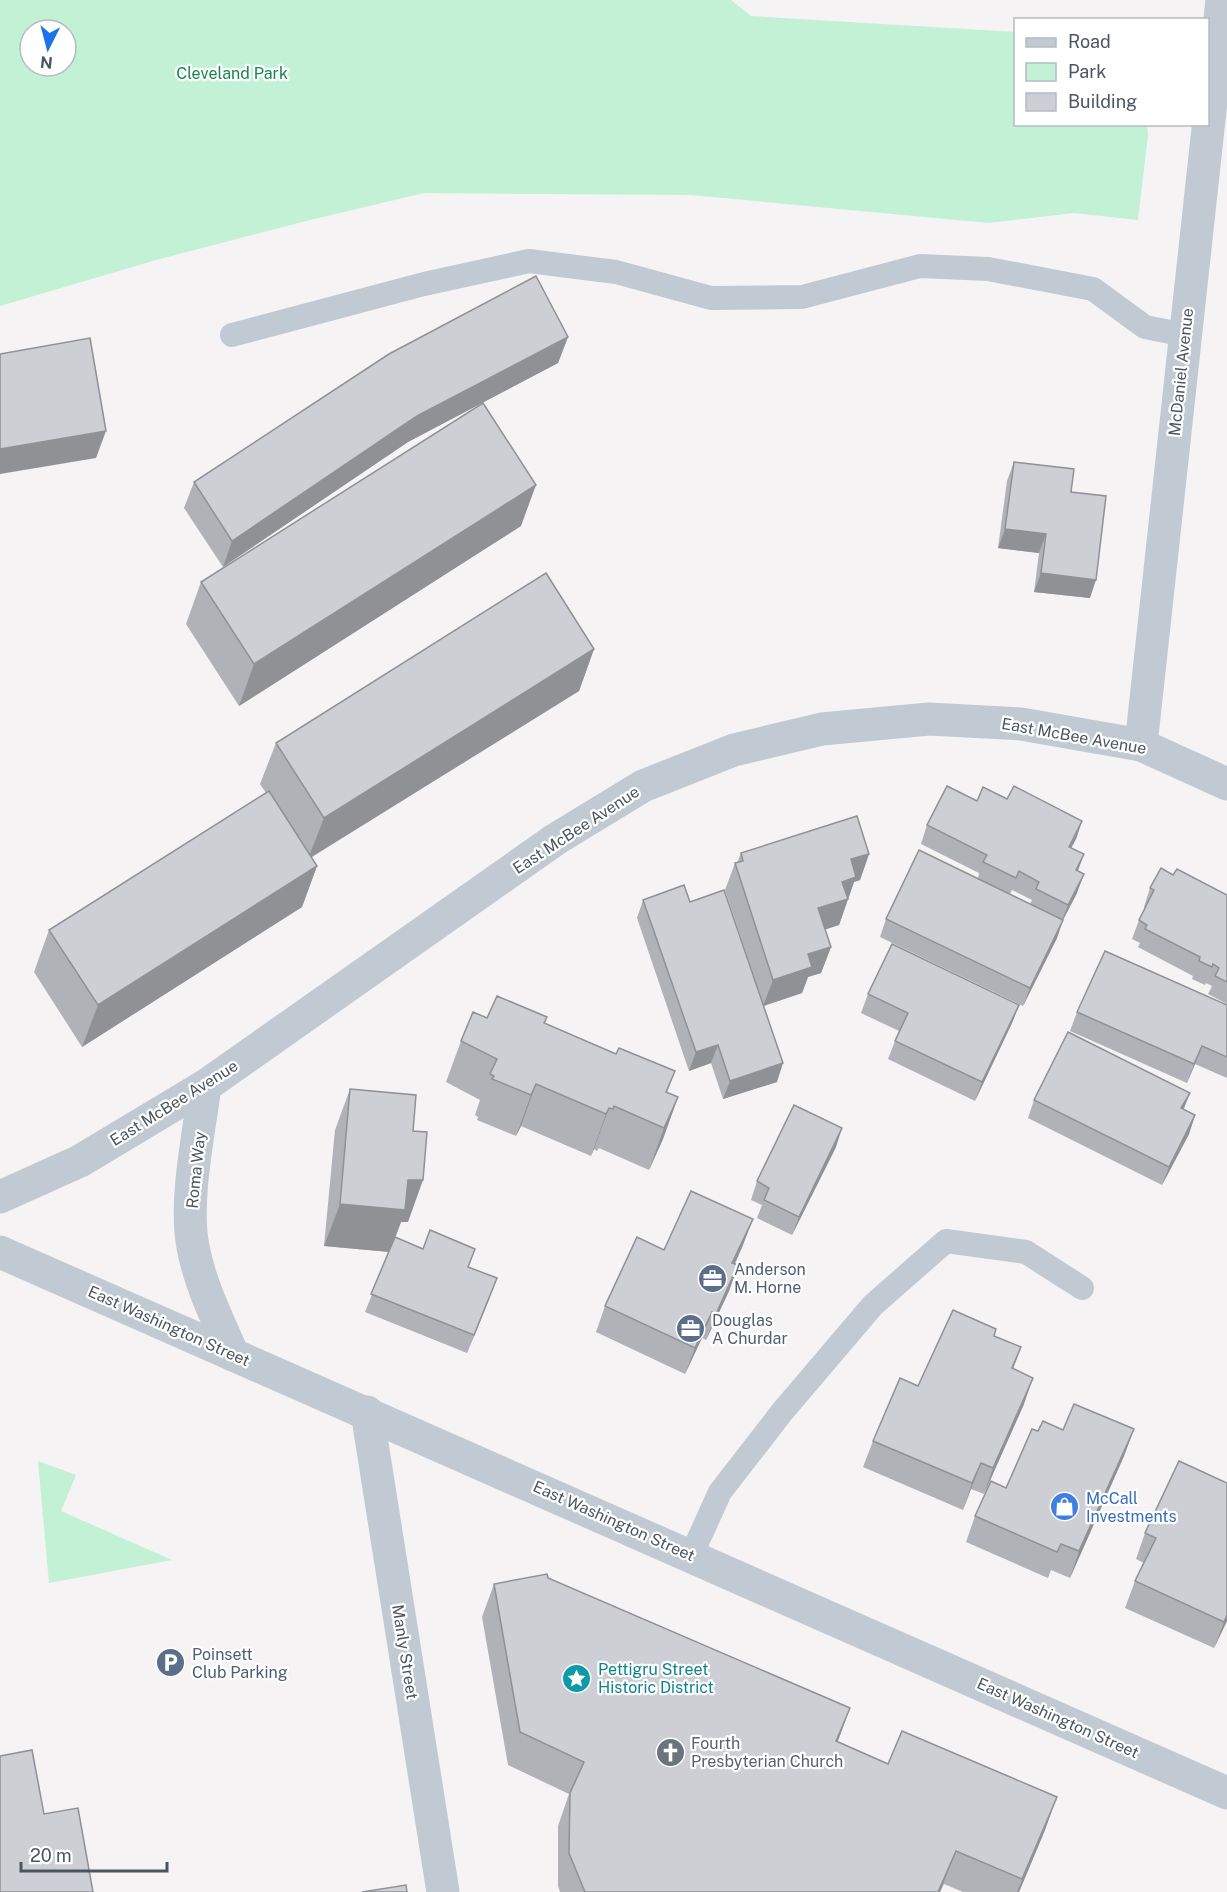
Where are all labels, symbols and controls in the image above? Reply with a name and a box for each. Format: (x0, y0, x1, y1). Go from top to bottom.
north arrow (18, 18, 78, 78)
legend (1014, 18, 1209, 126)
text: Road (1068, 31, 1111, 52)
text: N (39, 52, 54, 73)
text: Park (1068, 61, 1106, 82)
park label: Cleveland Park (176, 64, 288, 83)
text: Building (1068, 91, 1137, 112)
street label: McDaniel Avenue (1165, 307, 1197, 437)
street label: East McBee Avenue (1000, 714, 1148, 758)
street label: East McBee Avenue (509, 782, 643, 878)
street label: East McBee Avenue (107, 1056, 241, 1150)
street label: Roma Way (183, 1130, 210, 1210)
place label: Anderson M. Horne (734, 1260, 806, 1297)
office icon: Anderson M. Horne (697, 1262, 729, 1294)
street label: East Washington Street (85, 1282, 253, 1370)
place label: Douglas A Churdar (712, 1311, 788, 1348)
office icon: Douglas A Churdar (675, 1313, 707, 1345)
street label: East Washington Street (530, 1477, 698, 1565)
place label: McCall Investments (1086, 1489, 1177, 1526)
shop icon: McCall Investments (1049, 1491, 1081, 1523)
street label: Manly Street (388, 1603, 422, 1701)
place label: Poinsett Club Parking (192, 1645, 288, 1682)
parking icon: Poinsett Club Parking (155, 1647, 187, 1679)
place label: Pettigru Street Historic District (598, 1660, 714, 1697)
place icon: Pettigru Street Historic District (561, 1662, 593, 1694)
street label: East Washington Street (974, 1674, 1142, 1762)
place label: Fourth Presbyterian Church (691, 1734, 843, 1771)
church icon: Fourth Presbyterian Church (654, 1736, 686, 1768)
scale bar (21, 1835, 166, 1873)
text: 20 m (30, 1845, 72, 1866)

